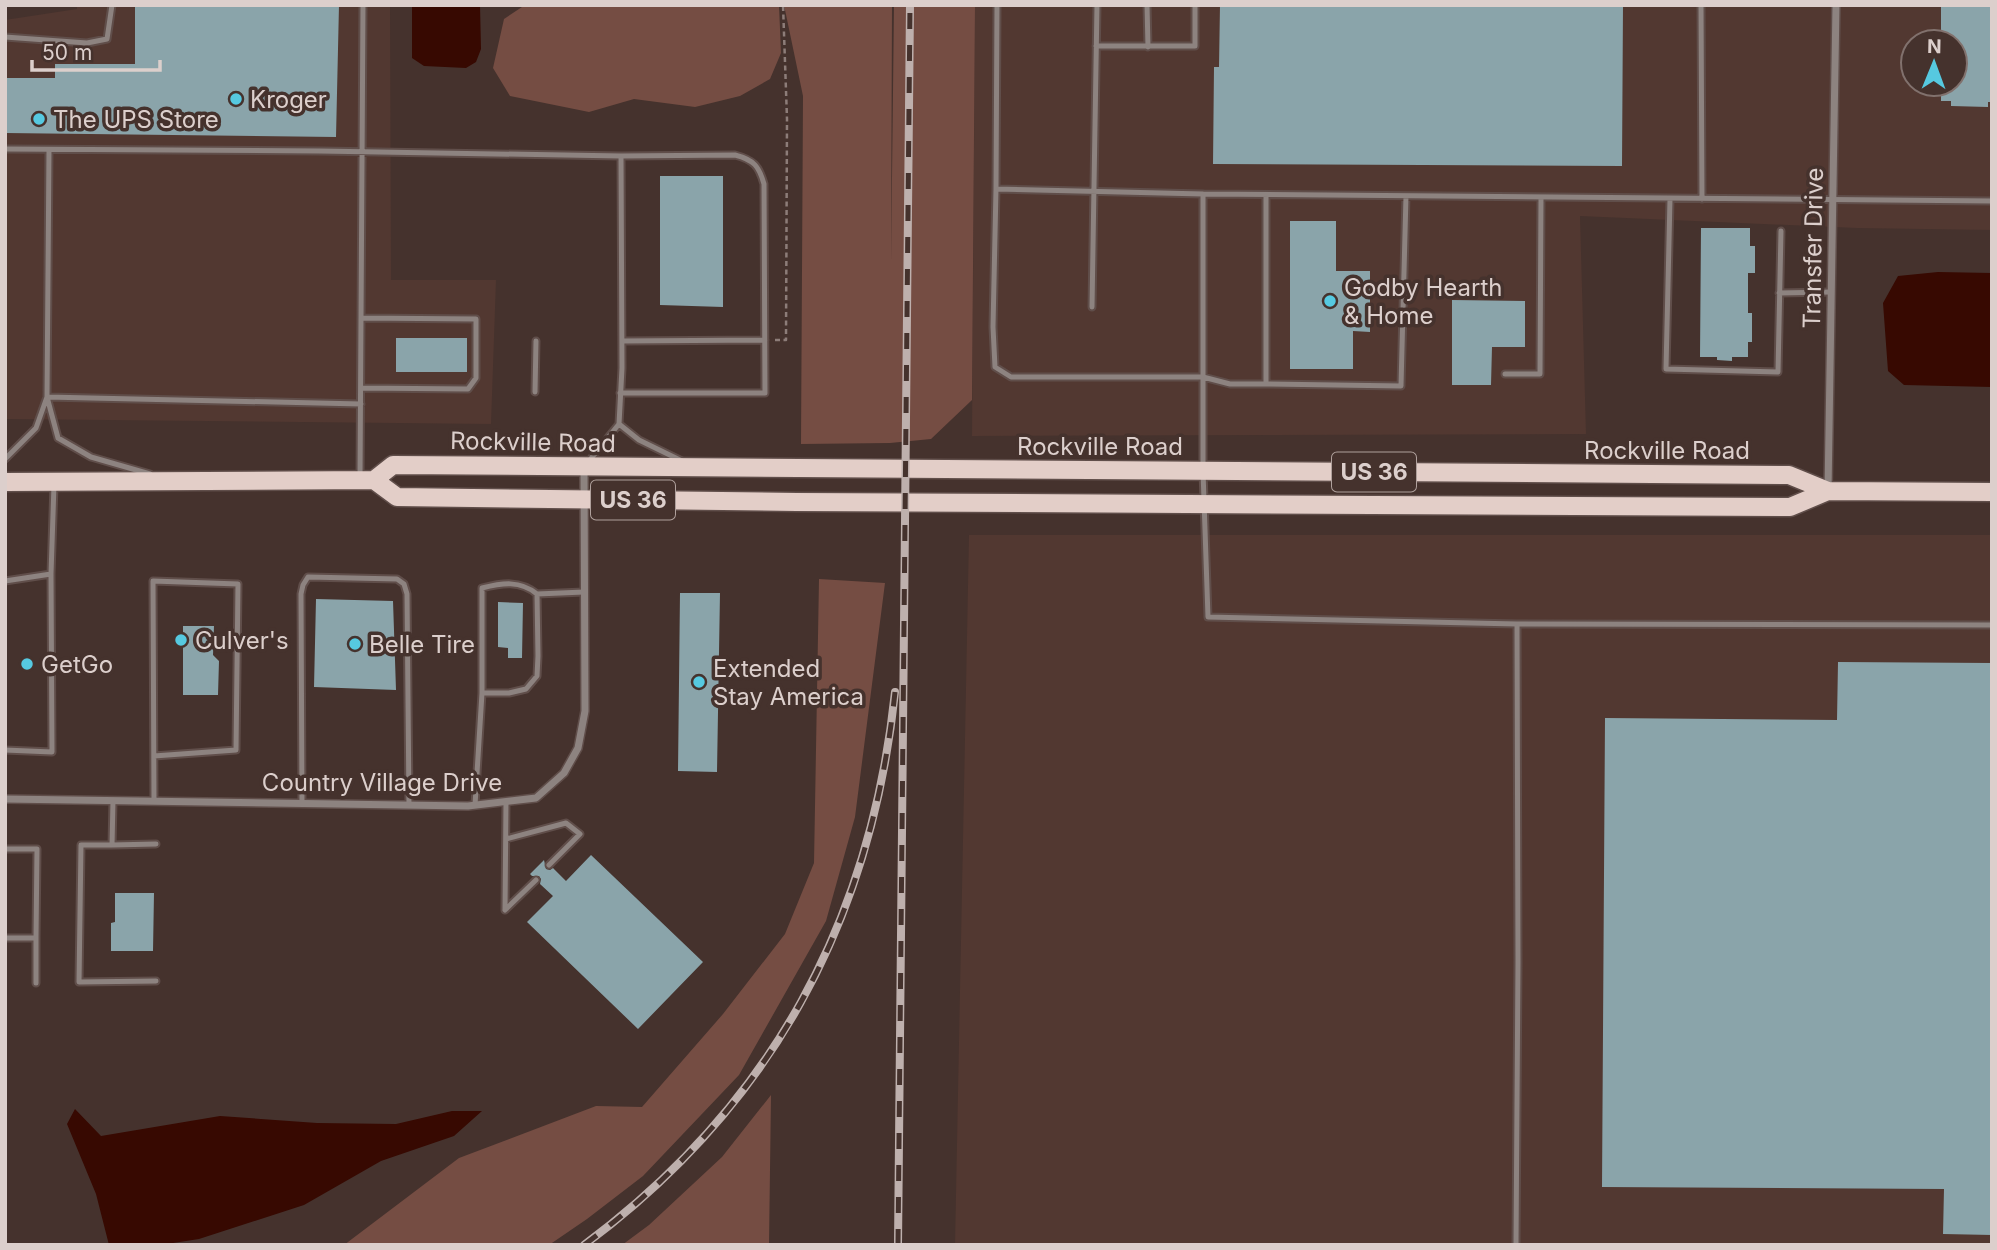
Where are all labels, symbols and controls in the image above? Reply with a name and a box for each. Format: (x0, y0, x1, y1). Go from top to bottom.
scale bar (32, 28, 159, 72)
north arrow (1899, 28, 1969, 98)
text: N (1927, 35, 1942, 58)
text: 50 m (42, 40, 92, 65)
place label: Kroger (250, 85, 327, 114)
marker: Kroger (228, 91, 244, 107)
place label: The UPS Store (53, 105, 219, 134)
marker: The UPS Store (31, 111, 47, 127)
street label: Transfer Drive (1797, 167, 1829, 329)
place label: Godby Hearth & Home (1344, 273, 1502, 330)
marker: Godby Hearth & Home (1322, 293, 1338, 309)
street label: Rockville Road (450, 426, 616, 458)
street label: Rockville Road (1017, 432, 1183, 461)
street label: Rockville Road (1584, 436, 1750, 465)
road number: US 36 (1332, 452, 1416, 492)
road number: US 36 (591, 480, 675, 520)
place label: Culver's (195, 626, 289, 655)
place label: Belle Tire (369, 630, 475, 659)
marker: Culver's (173, 632, 189, 648)
marker: Belle Tire (347, 636, 363, 652)
place label: GetGo (41, 650, 113, 679)
place label: Extended Stay America (713, 654, 864, 711)
marker: GetGo (19, 656, 35, 672)
marker: Extended Stay America (691, 674, 707, 690)
street label: Country Village Drive (262, 768, 502, 797)

